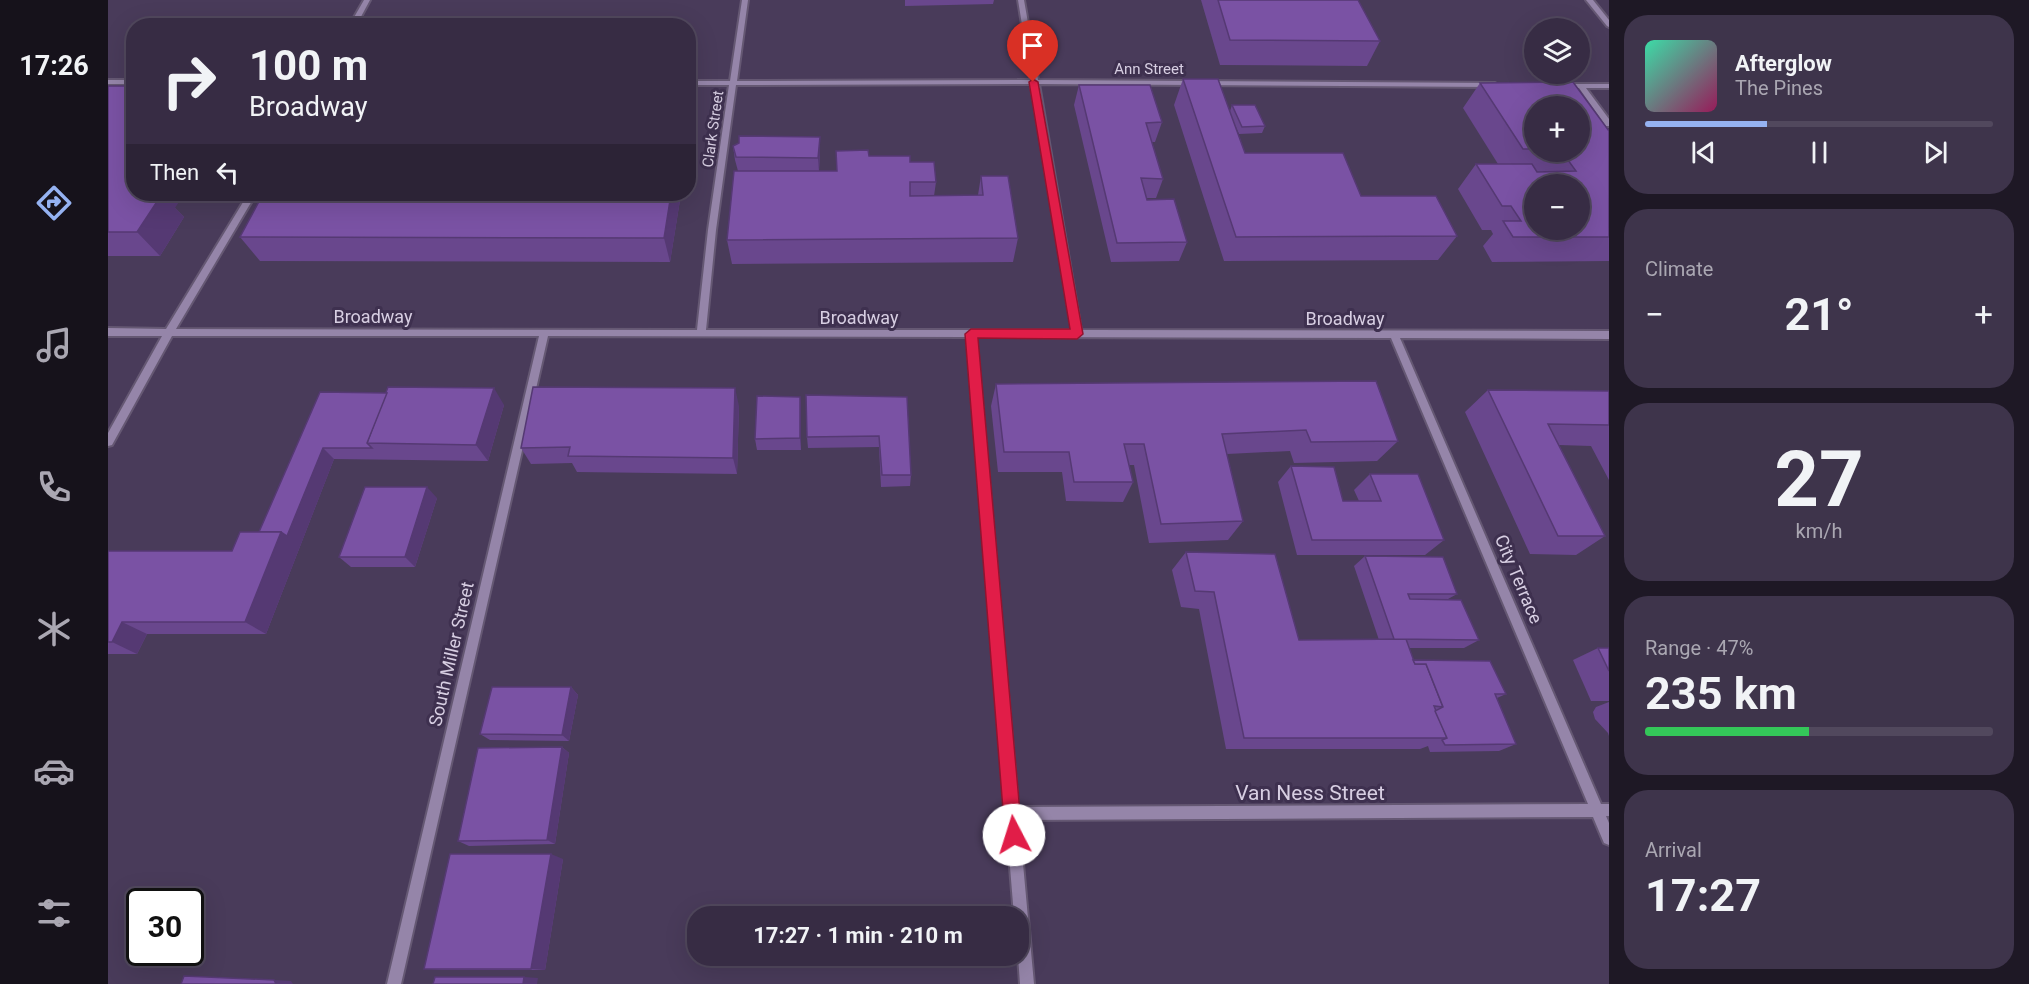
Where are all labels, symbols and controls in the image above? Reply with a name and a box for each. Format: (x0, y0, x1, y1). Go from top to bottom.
map controls (1524, 18, 1590, 240)
button: layers (1524, 18, 1590, 84)
pin (1007, 20, 1058, 82)
icon: arrive (1016, 29, 1049, 62)
text: 100 m (249, 41, 368, 90)
icon: right (150, 42, 228, 120)
text: 17:26 (19, 50, 89, 82)
text: Afterglow (1735, 51, 1832, 76)
street label: Ann Street (1114, 60, 1184, 78)
text: The Pines (1735, 76, 1823, 100)
street label: Clark Street (699, 89, 727, 169)
text: Broadway (249, 91, 368, 123)
button: + (1524, 96, 1590, 162)
icon: previous (1687, 136, 1720, 169)
icon: pause (1803, 136, 1836, 169)
icon: next (1919, 136, 1952, 169)
icon: left (211, 156, 244, 189)
text: Then (150, 160, 199, 185)
button: − (1524, 174, 1590, 240)
icon: directions (33, 182, 75, 224)
text: Climate (1645, 257, 1713, 281)
text: 21° (1784, 288, 1854, 341)
text: − (1645, 295, 1664, 334)
text: + (1974, 295, 1993, 334)
street label: Broadway (333, 306, 413, 327)
street label: Broadway (819, 307, 899, 328)
street label: Broadway (1305, 308, 1385, 329)
icon: music (33, 324, 75, 366)
text: 27 (1774, 434, 1864, 525)
icon: phone (33, 466, 75, 508)
text: km/h (1796, 519, 1842, 543)
street label: City Terrace (1491, 531, 1547, 627)
street label: South Miller Street (424, 580, 478, 728)
icon: climate (33, 608, 75, 650)
text: Range · 47% (1645, 636, 1753, 660)
text: 235 km (1645, 667, 1797, 720)
icon: car (33, 750, 75, 792)
street label: Van Ness Street (1235, 781, 1385, 805)
position arrow (982, 803, 1046, 867)
text: Arrival (1645, 838, 1702, 862)
text: 17:27 (1645, 869, 1761, 922)
speed limit sign: 30 (126, 888, 204, 966)
icon: filters (33, 892, 75, 934)
text: 17:27 · 1 min · 210 m (753, 923, 963, 948)

